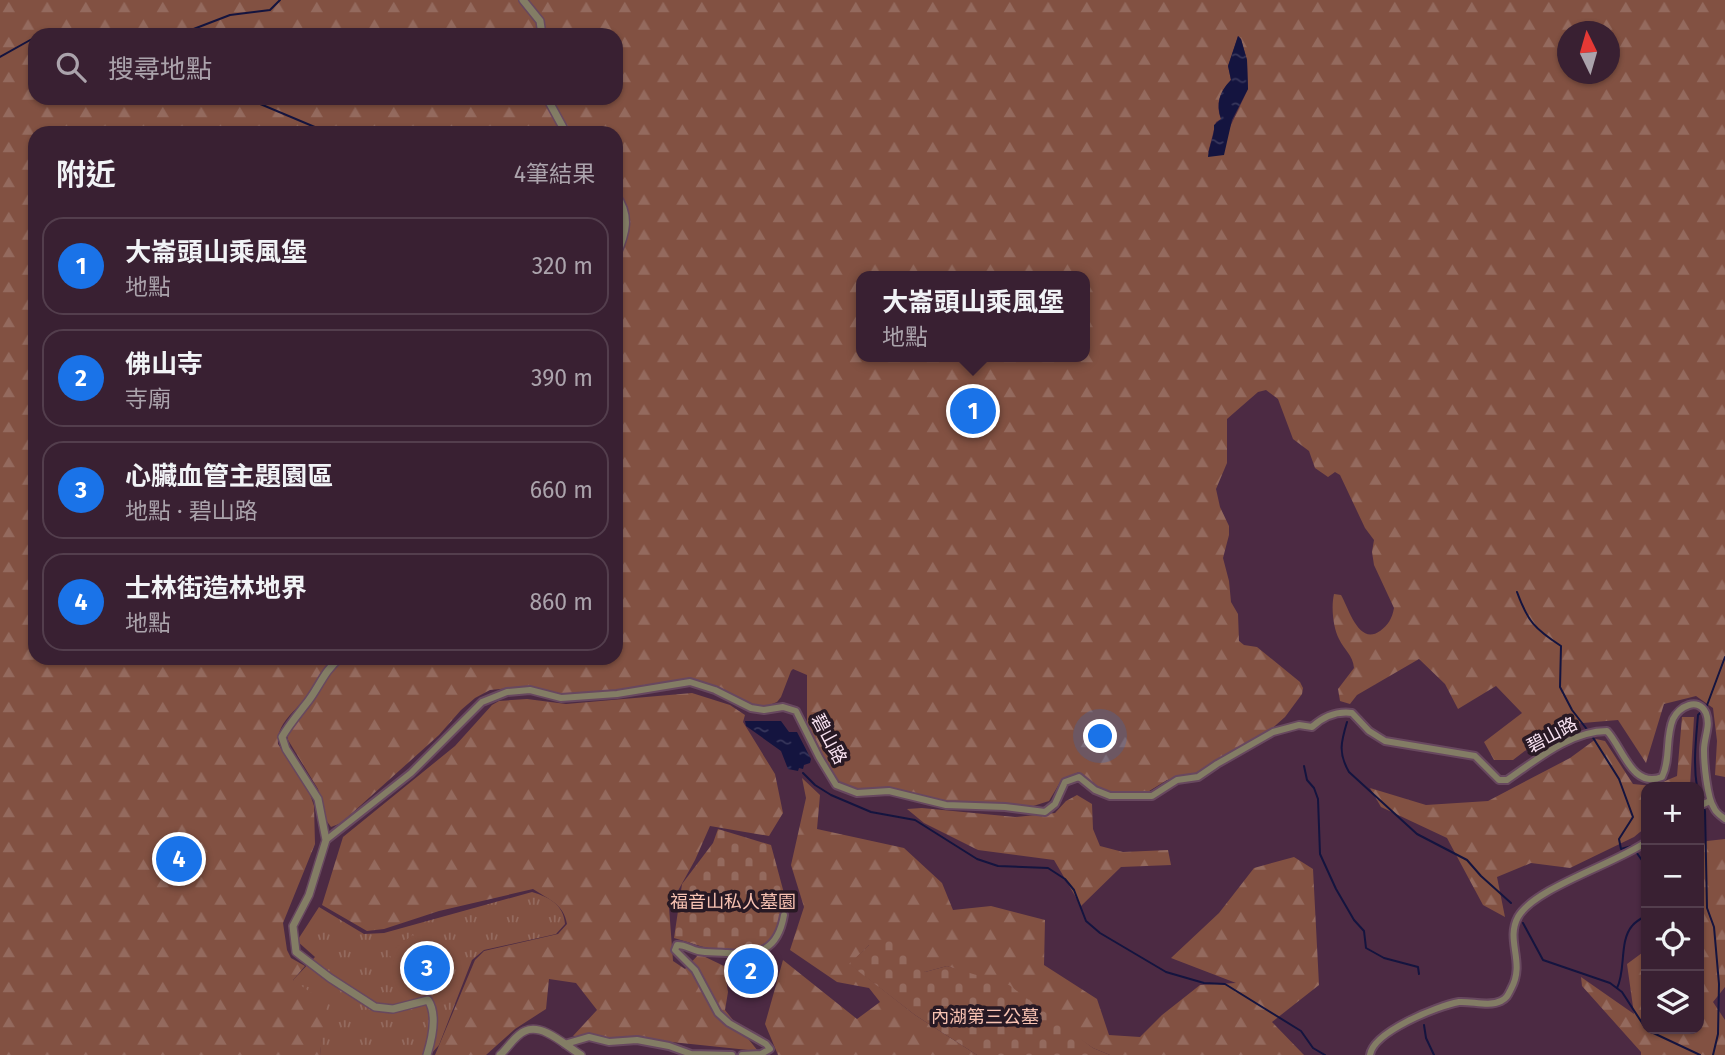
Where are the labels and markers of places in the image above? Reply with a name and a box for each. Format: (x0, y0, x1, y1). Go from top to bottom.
pin: 1 (950, 385, 996, 437)
pin: 4 (156, 833, 202, 885)
pin: 3 (404, 942, 450, 994)
pin: 2 (728, 945, 774, 997)

